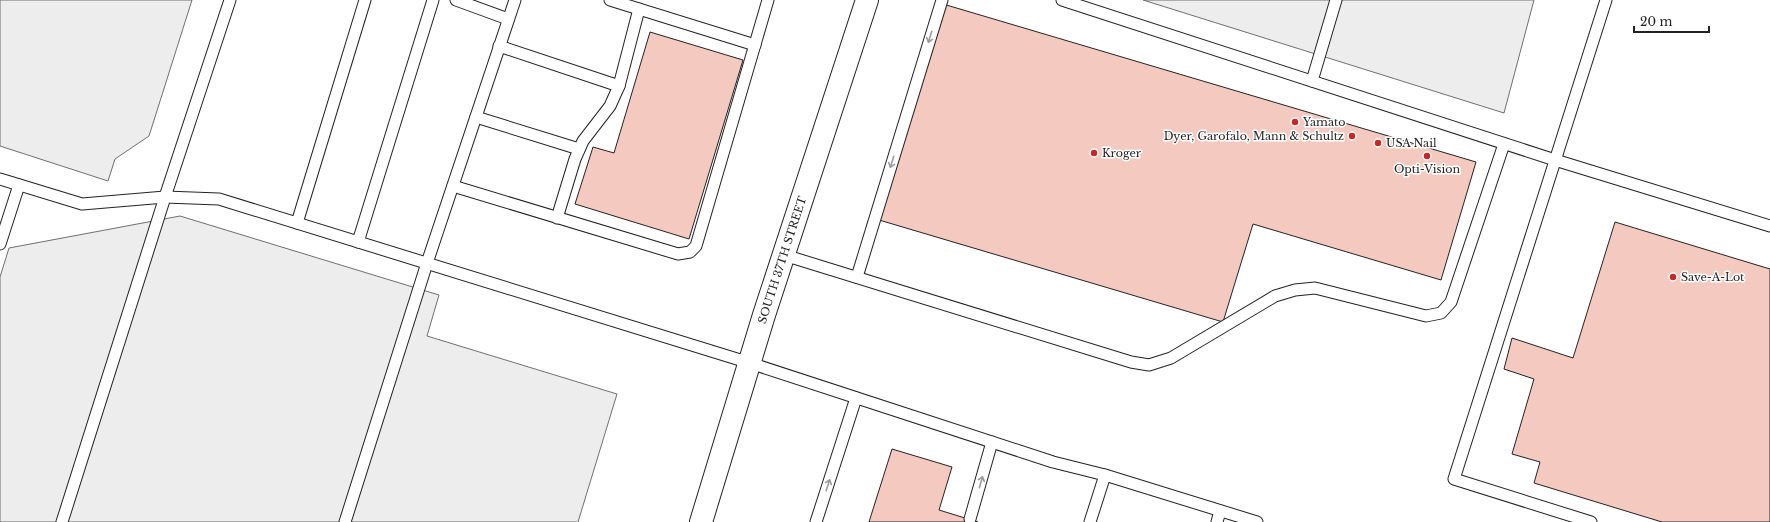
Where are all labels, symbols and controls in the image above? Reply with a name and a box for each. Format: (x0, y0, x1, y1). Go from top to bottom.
scale bar (1634, 8, 1709, 34)
text: 20 m (1640, 14, 1672, 29)
one-way arrow (926, 31, 933, 44)
place label: Yamato (1302, 115, 1345, 129)
marker: Yamato (1290, 117, 1300, 127)
place label: Dyer, Garofalo, Mann & Schultz (1164, 129, 1344, 143)
marker: Dyer, Garofalo, Mann & Schultz (1347, 131, 1357, 141)
place label: USA Nail (1386, 136, 1437, 150)
marker: USA Nail (1373, 138, 1383, 148)
place label: Kroger (1102, 146, 1142, 160)
marker: Kroger (1089, 148, 1099, 158)
marker: Opti-Vision (1422, 151, 1432, 161)
one-way arrow (888, 155, 895, 168)
place label: Opti-Vision (1394, 162, 1461, 176)
street label: SOUTH 37TH STREET (755, 194, 809, 325)
place label: Save-A-Lot (1681, 270, 1745, 284)
marker: Save-A-Lot (1668, 272, 1678, 282)
one-way arrow (977, 476, 985, 489)
one-way arrow (825, 479, 832, 492)

